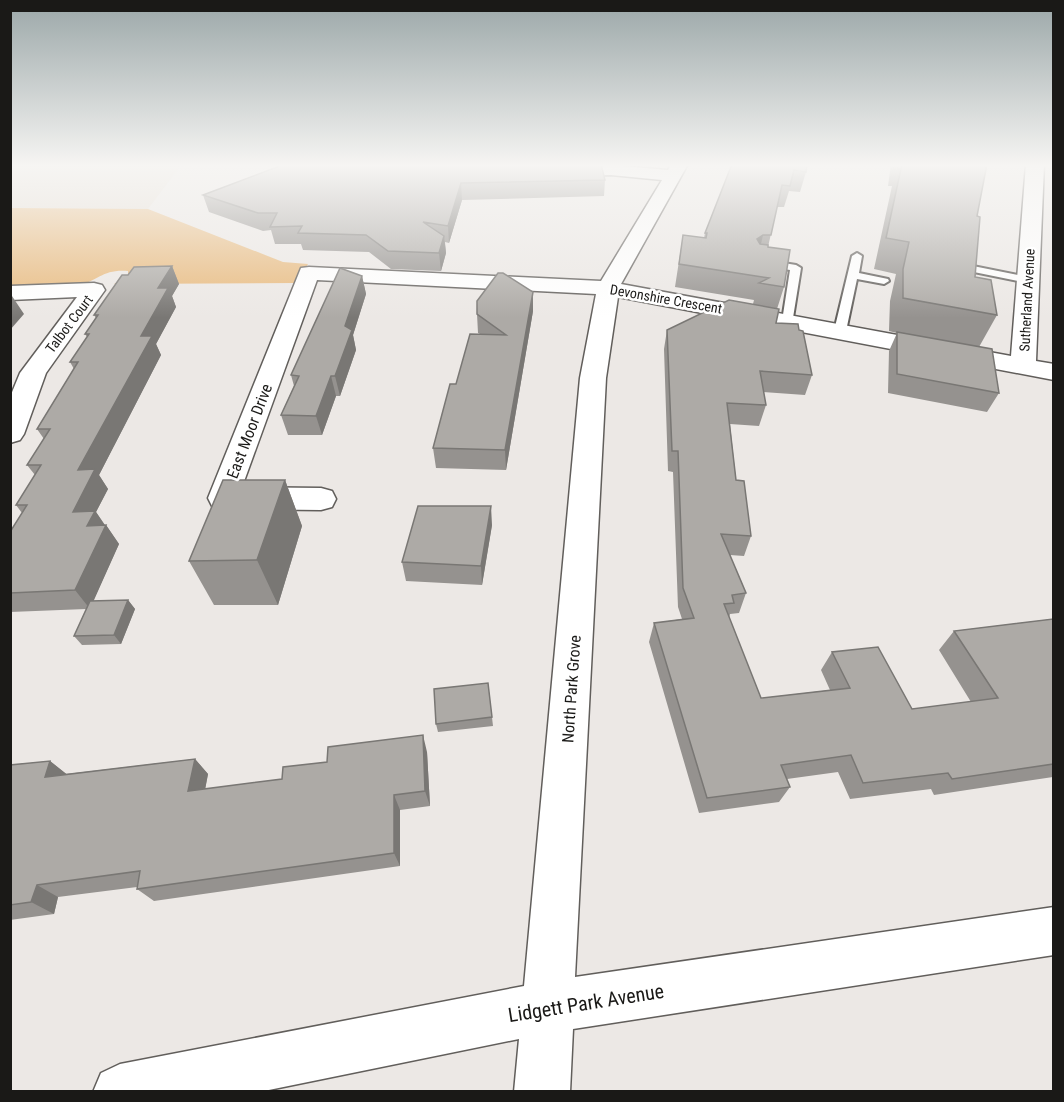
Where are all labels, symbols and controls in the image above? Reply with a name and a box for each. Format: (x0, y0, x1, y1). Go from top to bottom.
street label: Sutherland Avenue (1016, 248, 1038, 352)
street label: Devonshire Crescent (609, 281, 723, 317)
street label: Talbot Court (42, 292, 96, 356)
street label: East Moor Drive (223, 381, 276, 481)
street label: North Park Grove (558, 635, 585, 744)
street label: Lidgett Park Avenue (506, 979, 666, 1027)

